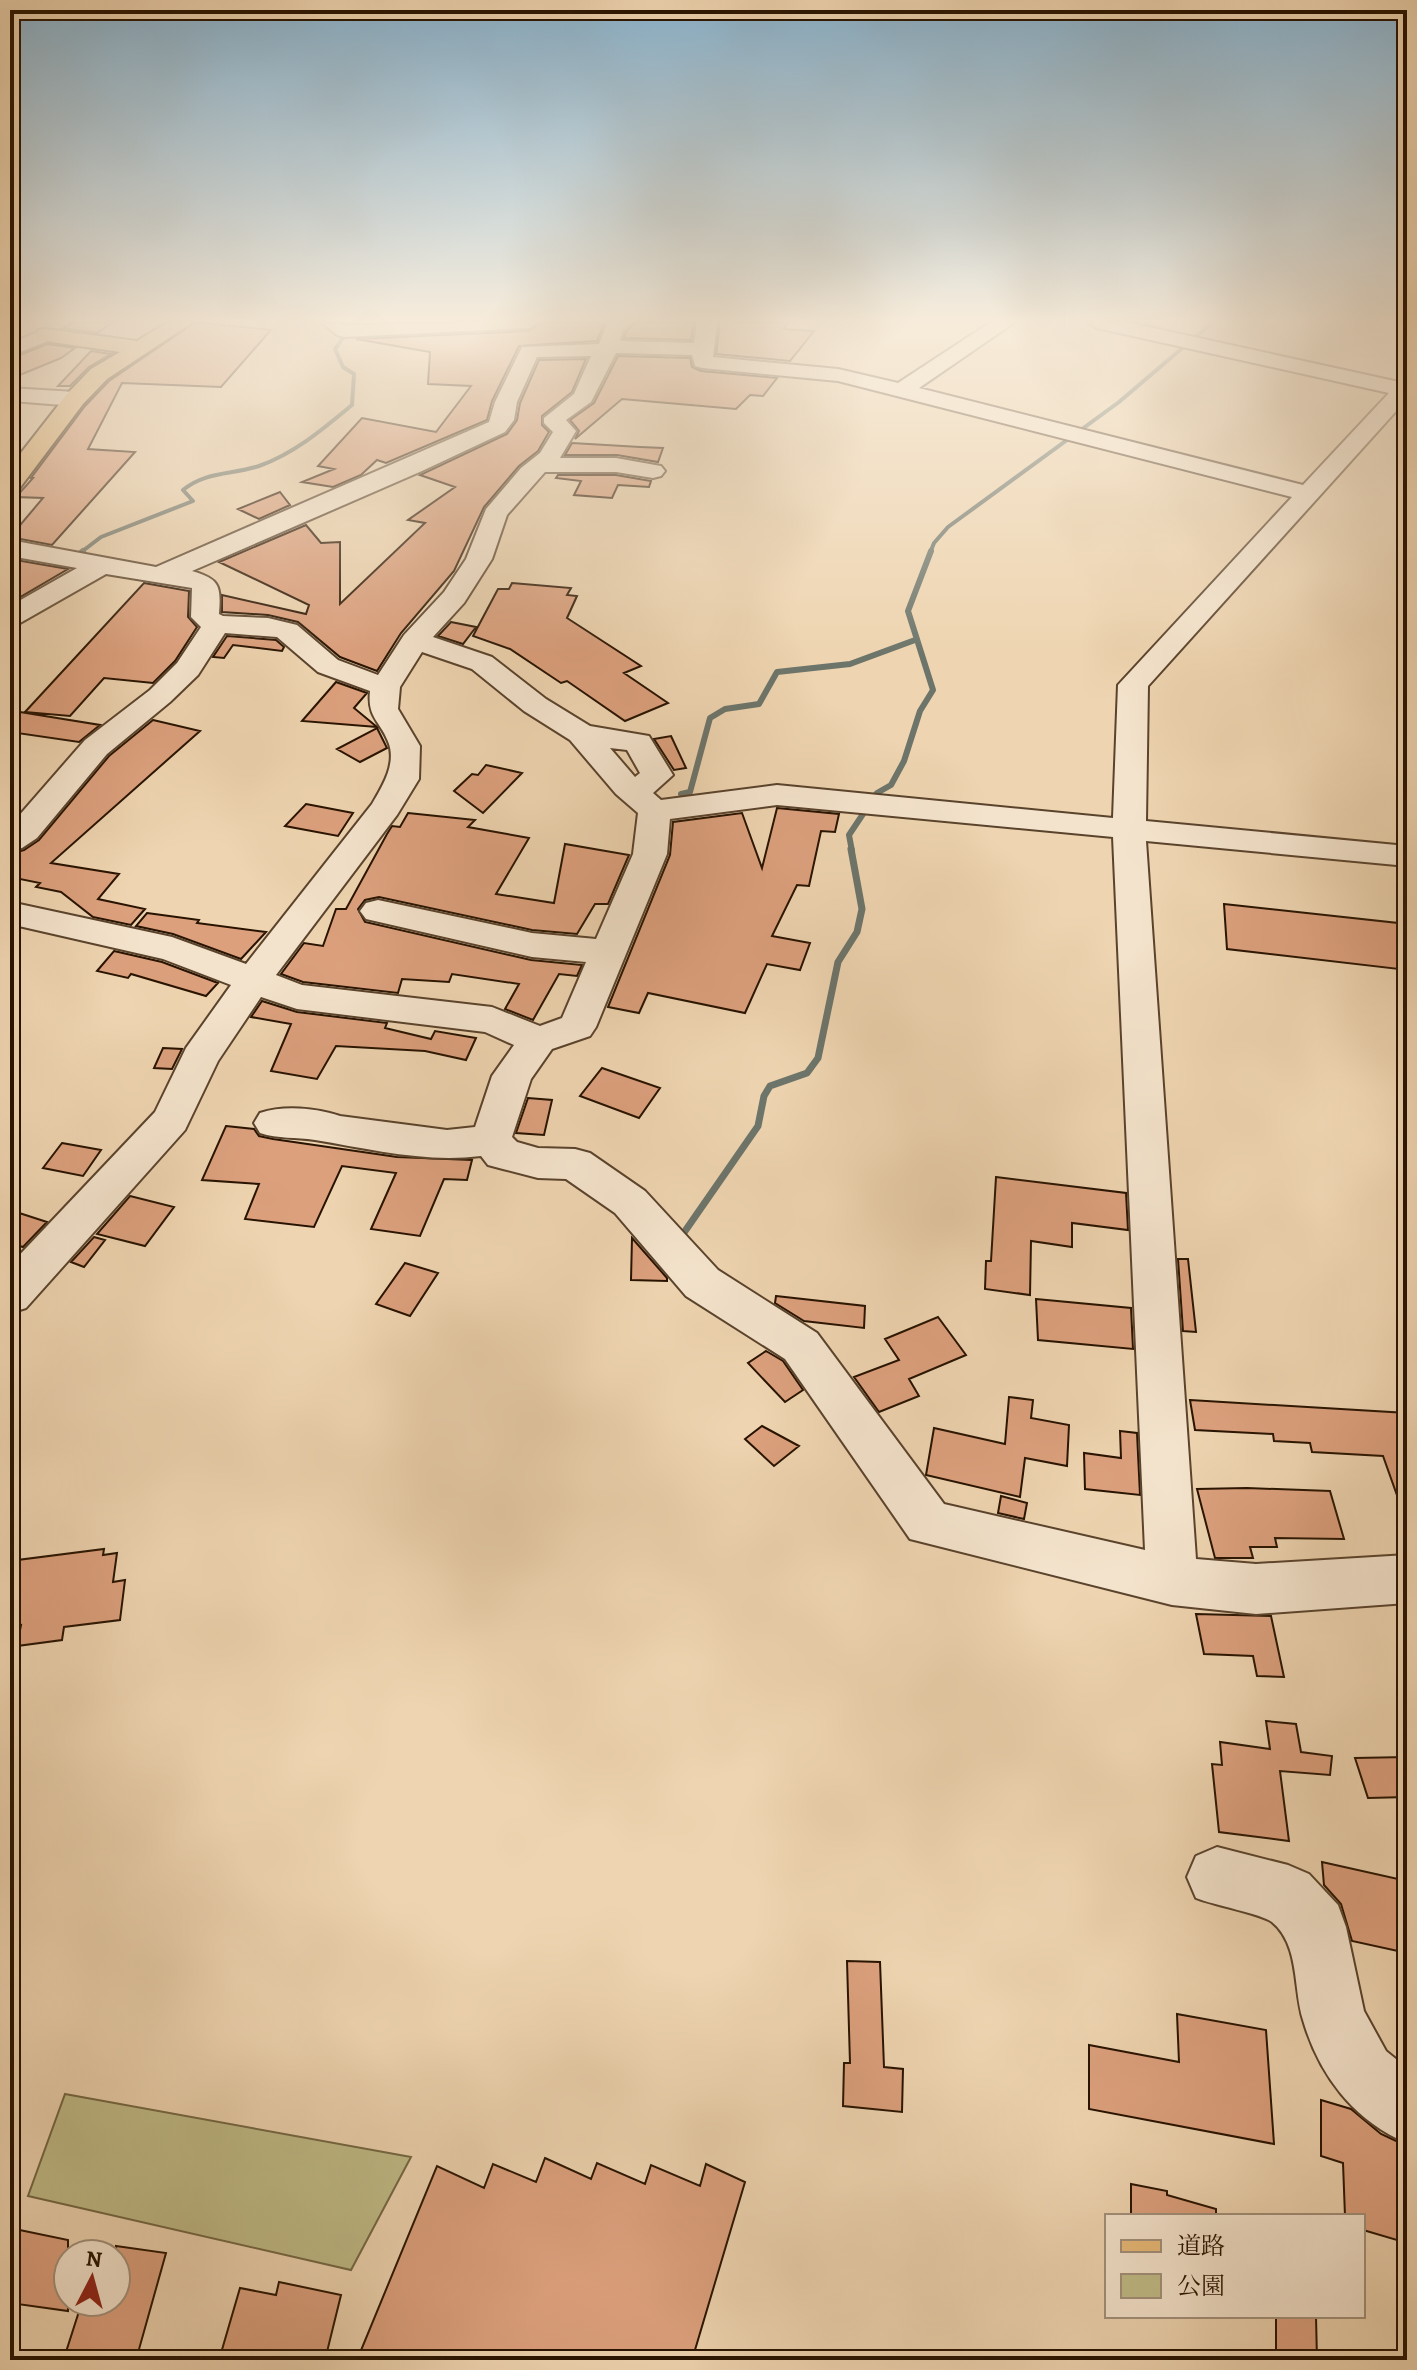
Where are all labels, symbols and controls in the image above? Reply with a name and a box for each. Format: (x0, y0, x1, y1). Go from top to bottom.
legend (1105, 2214, 1365, 2318)
text: 道路 (1177, 2230, 1225, 2262)
north arrow (52, 2238, 132, 2318)
text: N (84, 2243, 104, 2275)
text: 公園 (1177, 2270, 1225, 2302)

